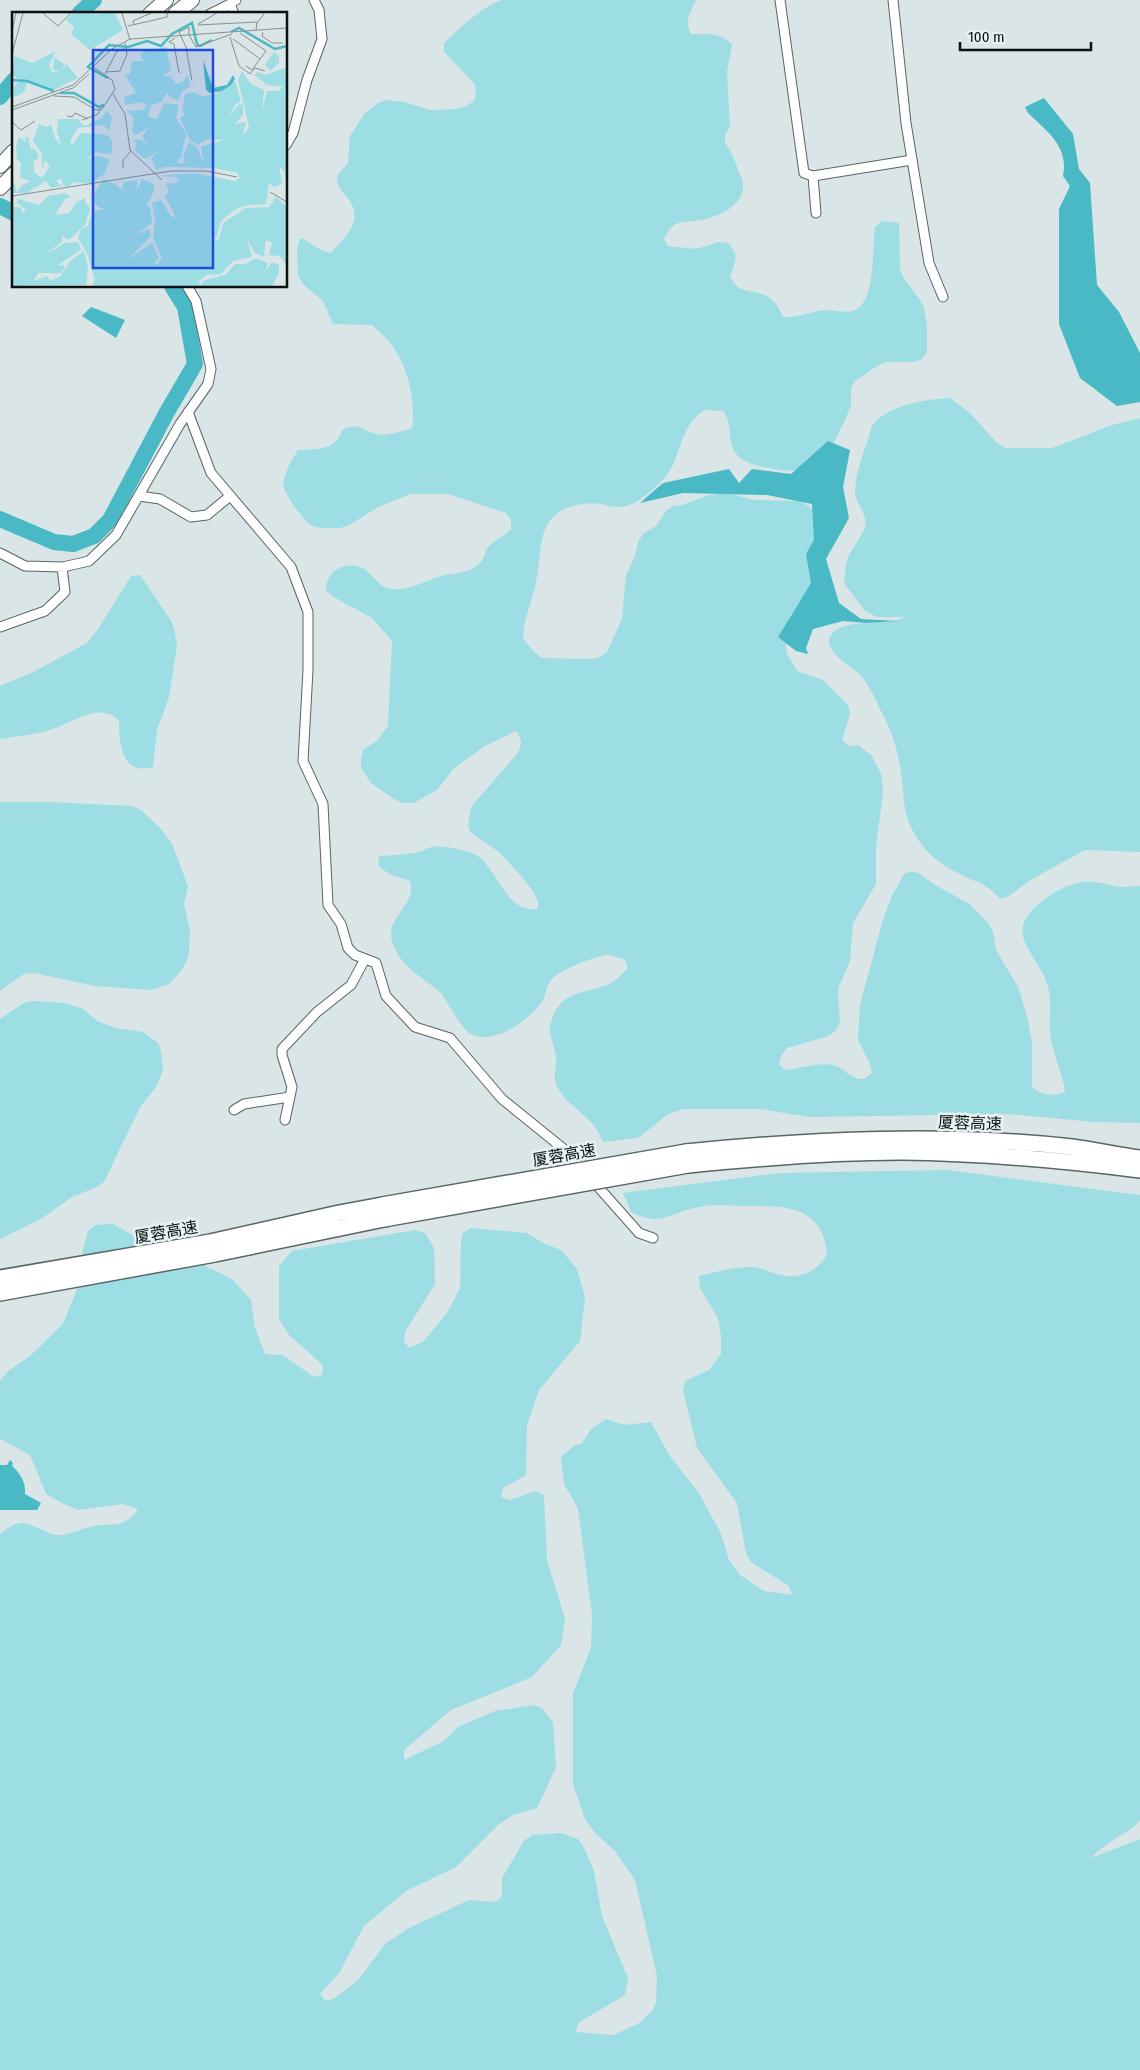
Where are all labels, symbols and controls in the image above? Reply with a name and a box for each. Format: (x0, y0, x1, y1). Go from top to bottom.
inset map (12, 12, 288, 288)
scale bar (960, 20, 1091, 52)
text: 100 m (968, 28, 1005, 46)
street label: 厦蓉高速 (938, 1112, 1002, 1134)
street label: 厦蓉高速 (531, 1140, 597, 1170)
street label: 厦蓉高速 (133, 1217, 199, 1247)

